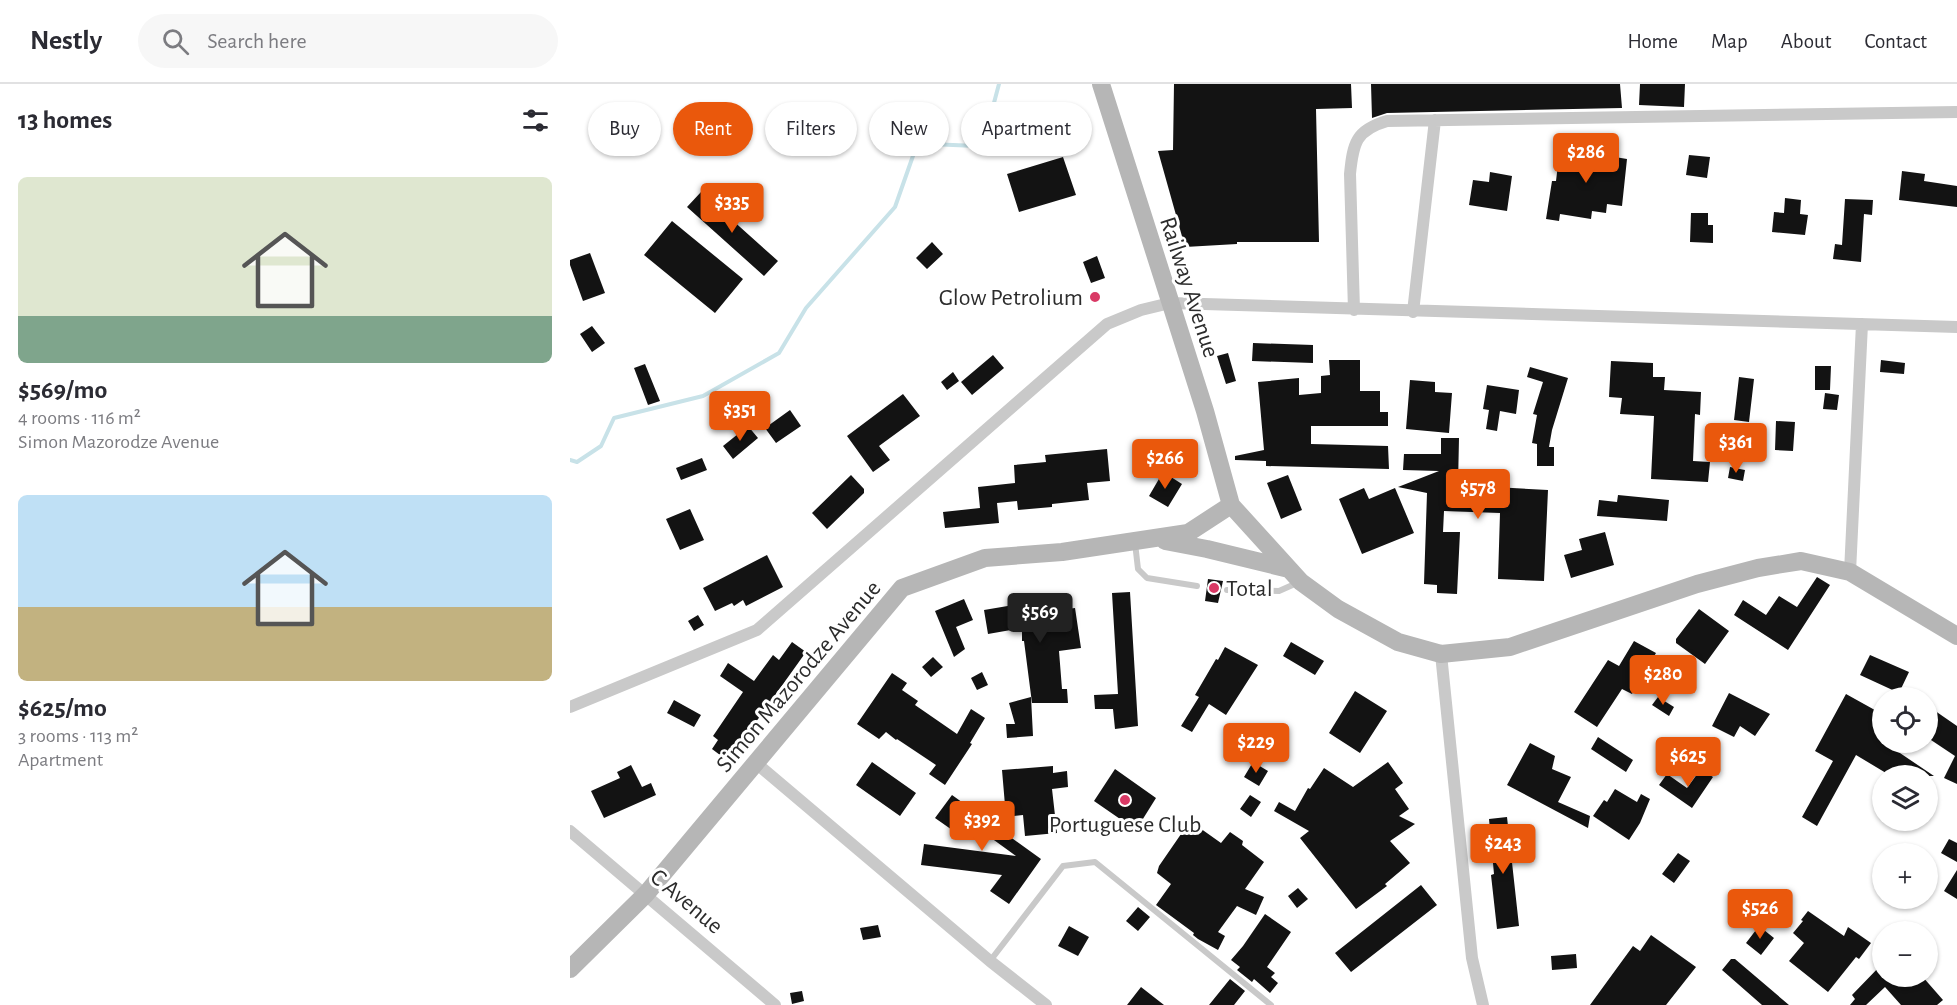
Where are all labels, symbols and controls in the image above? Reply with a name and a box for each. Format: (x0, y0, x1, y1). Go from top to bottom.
search box (138, 14, 558, 68)
icon: search (159, 25, 192, 58)
text: Nestly (30, 27, 102, 55)
text: Search here (207, 30, 307, 52)
text: Home (1627, 31, 1678, 52)
text: Map (1711, 31, 1748, 52)
text: About (1781, 31, 1831, 52)
text: Contact (1864, 31, 1927, 52)
chip: Buy (588, 102, 661, 156)
chip: Rent (673, 102, 753, 156)
chip: Filters (765, 102, 857, 156)
chip: New (869, 102, 949, 156)
chip: Apartment (961, 102, 1092, 156)
icon: filters (519, 104, 552, 137)
text: 13 homes (18, 107, 112, 133)
pin: $286 (1550, 133, 1622, 184)
text: $286 (1567, 142, 1605, 162)
pin: $335 (696, 183, 768, 234)
text: $335 (715, 192, 749, 212)
street label: Railway Avenue (1155, 214, 1223, 361)
icon: home (231, 216, 339, 324)
place label: Glow Petrolium (939, 286, 1083, 310)
marker: Glow Petrolium (1088, 290, 1102, 304)
text: $569/mo (18, 377, 107, 403)
pin: $351 (704, 391, 776, 442)
text: $351 (723, 400, 757, 420)
text: 4 rooms · 116 m² (18, 408, 141, 428)
pin: $361 (1700, 423, 1772, 474)
text: Simon Mazorodze Avenue (18, 432, 219, 452)
text: $361 (1719, 432, 1753, 452)
pin: $266 (1129, 439, 1201, 490)
text: $266 (1146, 448, 1184, 468)
pin: $578 (1442, 469, 1514, 520)
text: $578 (1460, 478, 1496, 498)
icon: home (231, 534, 339, 642)
street label: Simon Mazorodze Avenue (712, 576, 886, 777)
place label: Total (1226, 577, 1273, 601)
marker: Total (1207, 581, 1221, 595)
pin: $569 (1004, 593, 1076, 644)
text: $569 (1022, 602, 1058, 622)
pin: $280 (1627, 655, 1699, 706)
text: $280 (1644, 664, 1682, 684)
map controls (1872, 687, 1938, 987)
button: locate (1872, 687, 1938, 753)
text: $625/mo (18, 695, 107, 721)
pin: $229 (1220, 723, 1292, 774)
text: 3 rooms · 113 m² (18, 726, 138, 746)
text: $229 (1237, 732, 1275, 752)
pin: $625 (1652, 737, 1724, 788)
text: $625 (1670, 746, 1706, 766)
text: Apartment (18, 750, 103, 770)
button: layers (1872, 765, 1938, 831)
marker: Portuguese Club (1118, 793, 1132, 807)
pin: $392 (946, 801, 1018, 852)
text: $392 (964, 810, 1000, 830)
place label: Portuguese Club (1049, 813, 1201, 837)
pin: $243 (1467, 824, 1539, 875)
text: $243 (1484, 833, 1522, 853)
button: + (1872, 843, 1938, 909)
street label: C Avenue (646, 865, 727, 939)
pin: $526 (1724, 889, 1796, 940)
text: $526 (1742, 898, 1778, 918)
button: − (1872, 921, 1938, 987)

